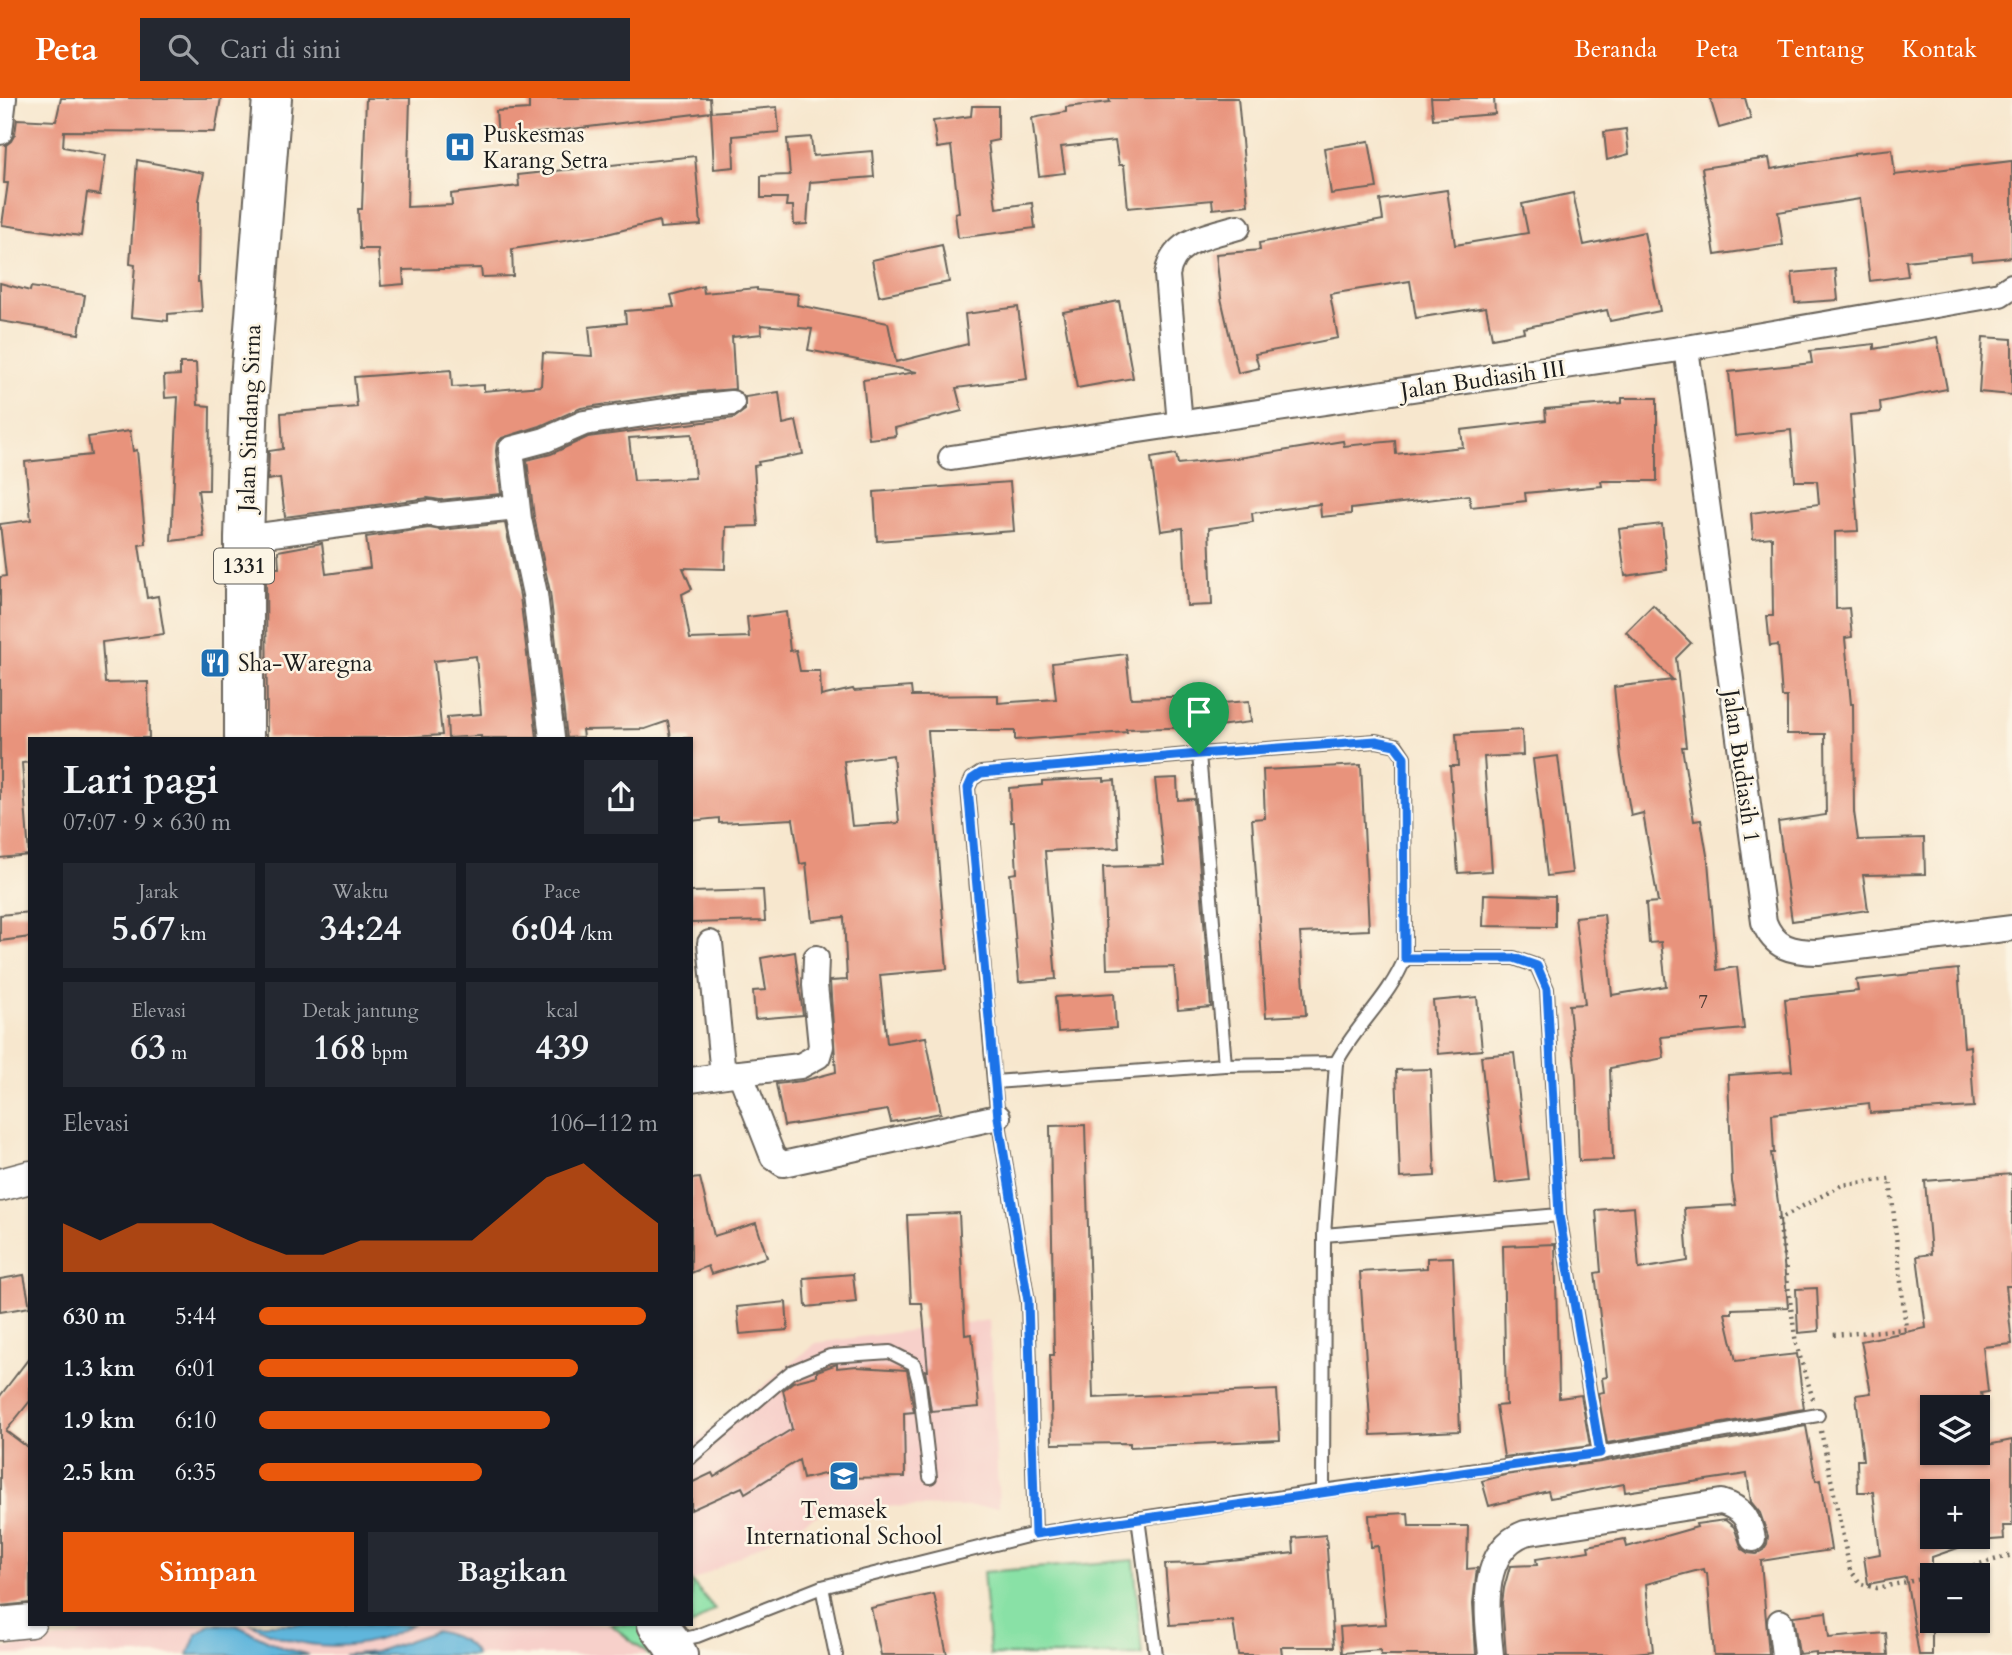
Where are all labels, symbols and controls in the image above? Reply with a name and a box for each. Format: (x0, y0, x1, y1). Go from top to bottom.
search box (140, 18, 630, 81)
text: Peta (35, 27, 98, 72)
icon: search (164, 30, 202, 68)
text: Cari di sini (220, 32, 341, 67)
text: Beranda (1574, 33, 1657, 66)
text: Peta (1695, 33, 1739, 66)
text: Tentang (1777, 33, 1864, 66)
text: Kontak (1902, 33, 1977, 66)
place label: Puskesmas Karang Setra (483, 119, 608, 176)
hospital icon: Puskesmas Karang Setra (443, 130, 477, 164)
street label: Jalan Sindang Sirna (231, 324, 268, 515)
street label: Jalan Budiasih III (1396, 353, 1568, 407)
road number: 1331 (214, 548, 274, 584)
restaurant icon: Sha-Waregna (198, 646, 232, 680)
place label: Sha-Waregna (238, 648, 372, 679)
pin (1169, 682, 1229, 754)
street label: Jalan Budiasih 1 (1715, 684, 1768, 845)
icon: arrive (1180, 693, 1218, 731)
text: Lari pagi (63, 755, 219, 807)
button: share (584, 760, 658, 834)
text: 07:07 · 9 × 630 m (63, 807, 231, 838)
text: Jarak (139, 879, 179, 905)
text: Waktu (333, 879, 388, 905)
text: Pace (544, 879, 581, 905)
text: 5.67 (111, 905, 175, 953)
text: 34:24 (320, 905, 401, 953)
text: 6:04 (511, 905, 575, 953)
text: km (175, 921, 206, 947)
text: /km (575, 921, 613, 947)
house number: 7 (1698, 989, 1708, 1015)
text: Elevasi (131, 998, 186, 1024)
text: Detak jantung (303, 998, 418, 1024)
text: kcal (546, 998, 578, 1024)
text: 63 (130, 1024, 166, 1072)
text: 168 (313, 1024, 367, 1072)
text: 439 (535, 1024, 589, 1072)
text: m (166, 1040, 187, 1066)
text: bpm (367, 1040, 408, 1066)
text: Elevasi (63, 1108, 129, 1139)
text: 106–112 m (549, 1108, 658, 1139)
text: 630 m (63, 1301, 126, 1332)
text: 5:44 (175, 1301, 216, 1332)
text: 1.3 km (63, 1353, 135, 1384)
text: 6:01 (175, 1353, 216, 1384)
map controls (1920, 1395, 1990, 1633)
button: layers (1920, 1395, 1990, 1465)
text: 1.9 km (63, 1405, 135, 1436)
text: 6:10 (175, 1405, 216, 1436)
text: 2.5 km (63, 1457, 135, 1488)
text: 6:35 (175, 1457, 216, 1488)
school or university icon: Temasek International School (827, 1459, 861, 1493)
button: + (1920, 1479, 1990, 1549)
place label: Temasek International School (746, 1495, 942, 1552)
button: Simpan (63, 1532, 354, 1612)
button: Bagikan (368, 1532, 658, 1612)
button: − (1920, 1563, 1990, 1633)

